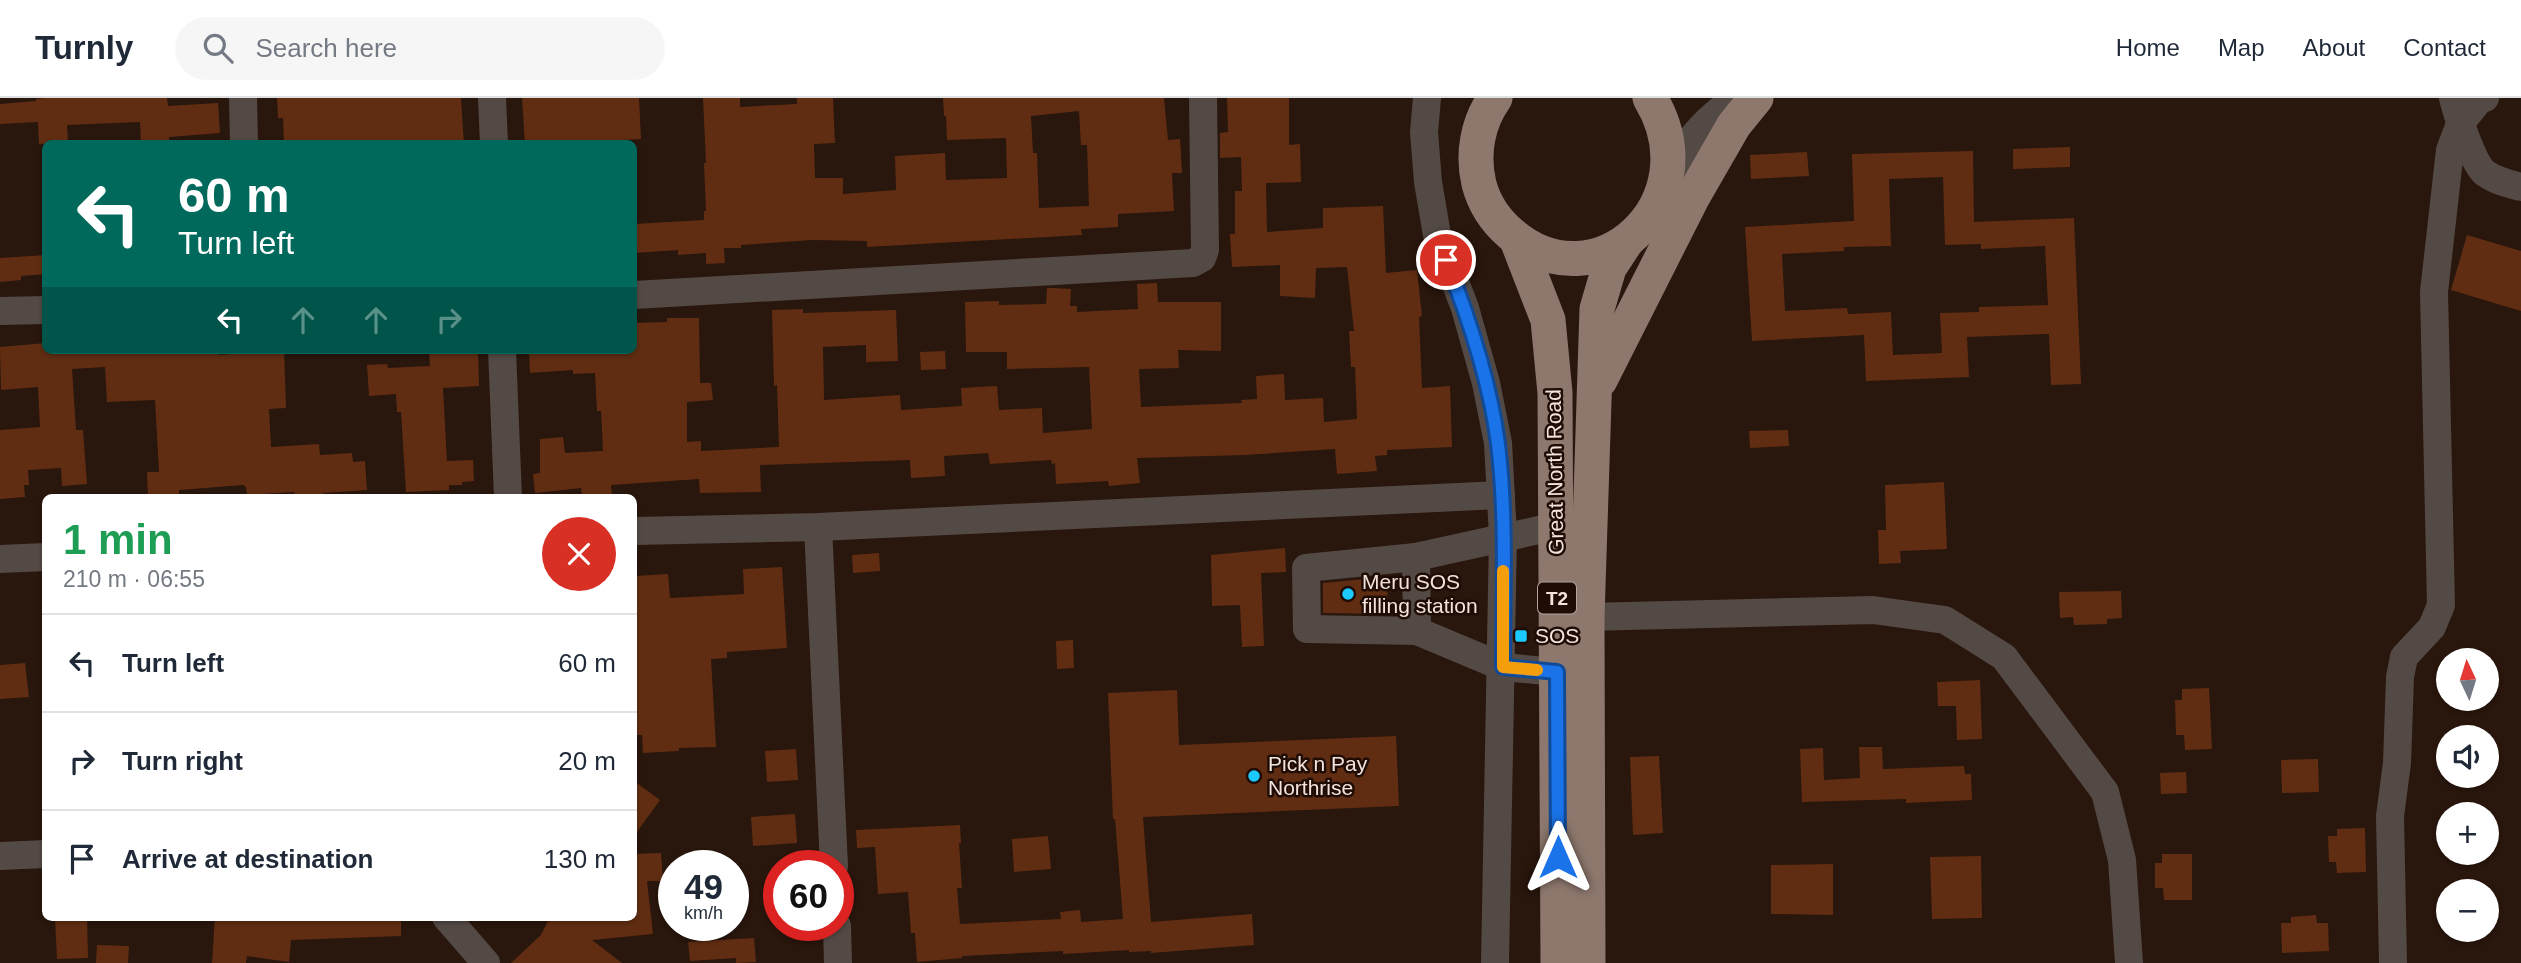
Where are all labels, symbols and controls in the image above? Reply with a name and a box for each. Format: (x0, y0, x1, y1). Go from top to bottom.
search box (175, 17, 665, 80)
text: Turnly (35, 29, 133, 66)
icon: search (199, 29, 237, 67)
text: Search here (255, 33, 397, 63)
text: Home (2116, 34, 2180, 61)
text: Map (2218, 34, 2265, 61)
text: About (2303, 34, 2365, 61)
text: Contact (2403, 34, 2486, 61)
icon: left (63, 168, 154, 259)
text: 60 m (178, 168, 290, 222)
text: Turn left (178, 225, 294, 261)
pin (1416, 230, 1476, 290)
icon: arrive (1427, 241, 1465, 279)
icon: left (211, 301, 249, 339)
icon: ahead (284, 301, 322, 339)
icon: ahead (357, 301, 395, 339)
icon: right (430, 301, 468, 339)
street label: Great North Road (1542, 389, 1567, 555)
text: 1 min (63, 516, 173, 563)
button: close (542, 517, 616, 591)
text: 210 m · 06:55 (63, 566, 205, 592)
place label: Meru SOS filling station (1362, 570, 1478, 617)
road number: T2 (1538, 583, 1576, 614)
marker: Meru SOS filling station (1340, 586, 1356, 602)
place label: SOS (1535, 624, 1579, 647)
marker: SOS (1513, 628, 1529, 644)
icon: left (63, 644, 101, 682)
text: Turn left (122, 648, 224, 678)
text: 60 m (558, 648, 616, 678)
north arrow (2436, 648, 2499, 710)
map controls (2436, 648, 2499, 942)
button: sound (2436, 725, 2499, 788)
icon: right (63, 742, 101, 780)
text: Turn right (122, 746, 243, 776)
text: 20 m (558, 746, 616, 776)
place label: Pick n Pay Northrise (1268, 752, 1368, 799)
marker: Pick n Pay Northrise (1246, 768, 1262, 784)
button: + (2436, 802, 2499, 865)
position arrow (1521, 820, 1595, 894)
icon: arrive (63, 840, 101, 878)
text: Arrive at destination (122, 844, 373, 874)
text: 130 m (544, 844, 616, 874)
speed limit sign: 60 (763, 850, 854, 941)
text: 49 (684, 867, 723, 906)
button: − (2436, 879, 2499, 942)
text: km/h (684, 903, 723, 923)

